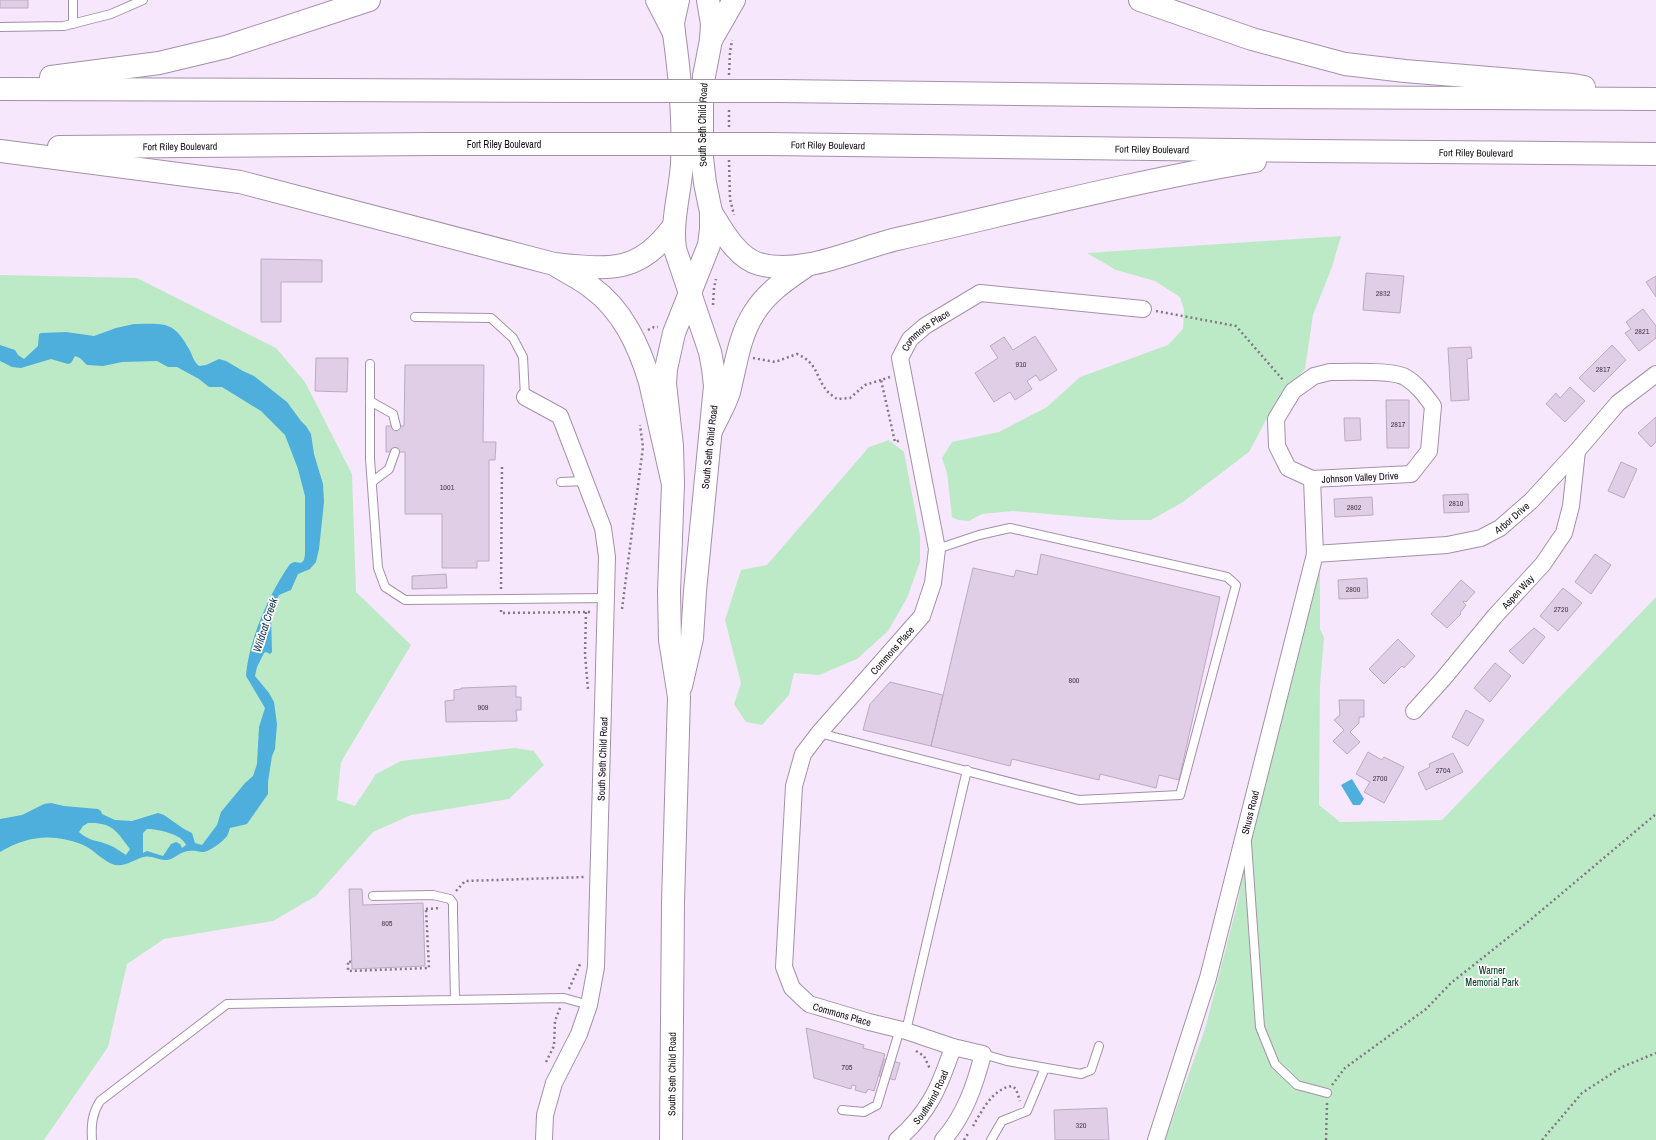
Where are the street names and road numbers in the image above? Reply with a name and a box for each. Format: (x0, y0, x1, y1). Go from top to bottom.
street label: South Seth Child Road (696, 82, 711, 167)
street label: Fort Riley Boulevard (467, 138, 541, 151)
street label: Fort Riley Boulevard (791, 138, 865, 152)
street label: Fort Riley Boulevard (143, 140, 217, 153)
street label: Fort Riley Boulevard (1115, 142, 1189, 156)
street label: Fort Riley Boulevard (1439, 146, 1513, 160)
street label: Commons Place (899, 306, 953, 354)
street label: South Seth Child Road (699, 405, 720, 489)
street label: Johnson Valley Drive (1321, 469, 1399, 486)
street label: Arbor Drive (1491, 499, 1532, 537)
street label: Aspen Way (1498, 572, 1537, 612)
street label: Commons Place (867, 623, 917, 677)
street label: South Seth Child Road (595, 717, 610, 801)
street label: Shuss Road (1239, 789, 1262, 836)
street label: Commons Place (811, 1000, 873, 1029)
street label: South Seth Child Road (665, 1032, 679, 1116)
street label: Southwind Road (910, 1068, 951, 1127)

